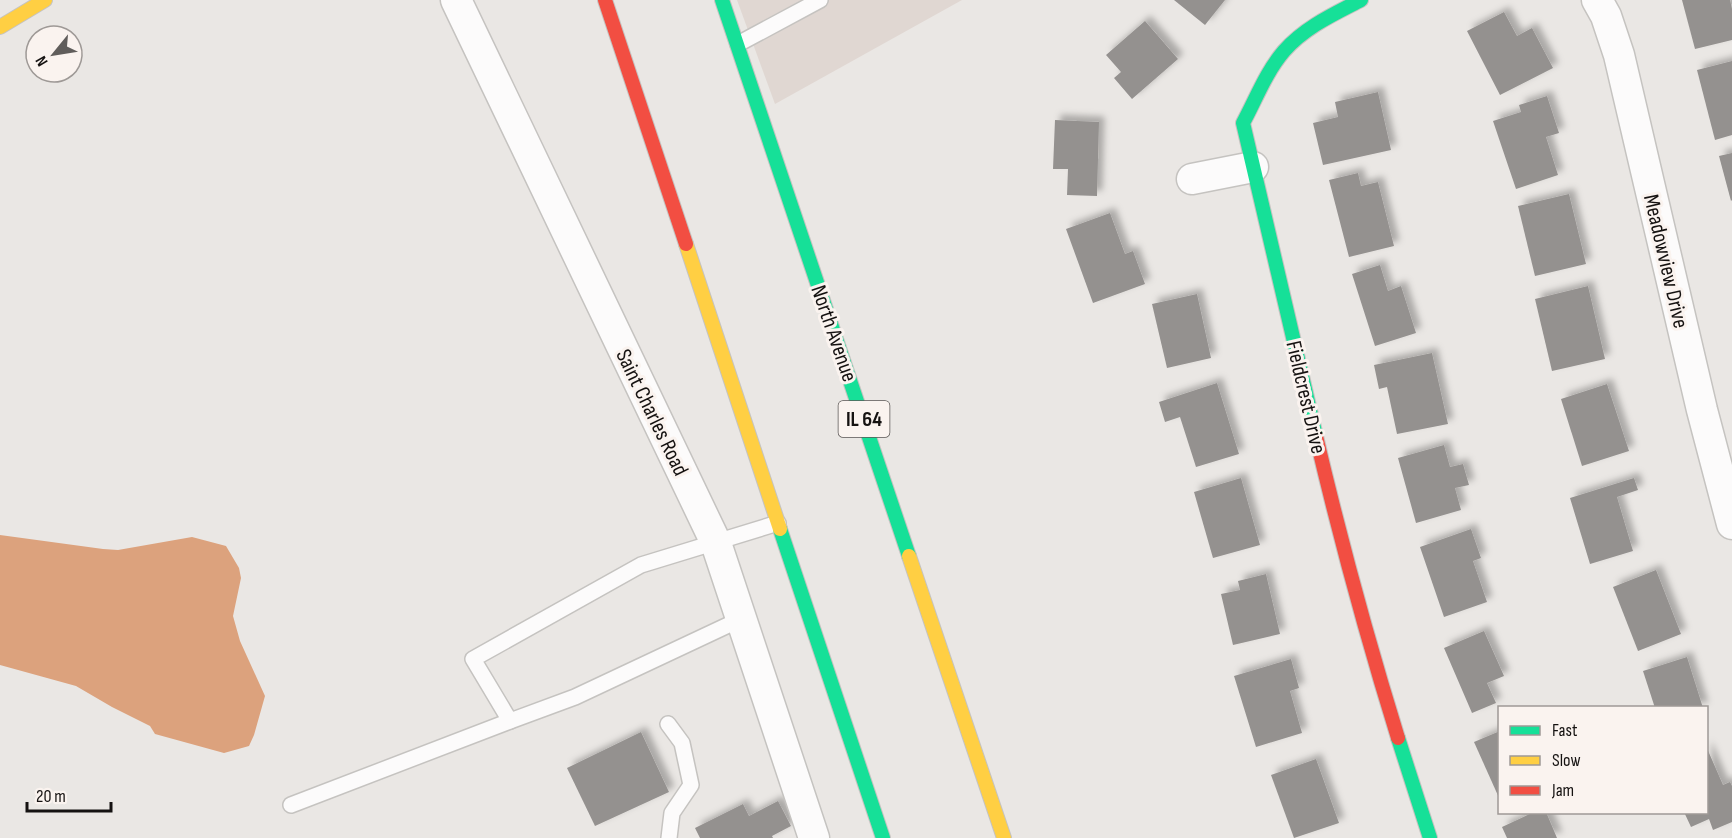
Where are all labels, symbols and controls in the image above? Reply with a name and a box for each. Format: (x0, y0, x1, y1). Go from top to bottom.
north arrow (24, 24, 84, 84)
text: N (32, 52, 53, 69)
street label: Meadowview Drive (1637, 192, 1694, 331)
street label: North Avenue (804, 282, 863, 385)
street label: Fieldcrest Drive (1279, 338, 1332, 456)
street label: Saint Charles Road (609, 345, 694, 480)
road number: IL 64 (838, 401, 890, 437)
legend (1498, 706, 1708, 814)
text: Fast (1552, 720, 1578, 741)
text: Slow (1552, 750, 1581, 771)
scale bar (27, 775, 111, 813)
text: Jam (1551, 780, 1574, 801)
text: 20 m (36, 786, 66, 807)

